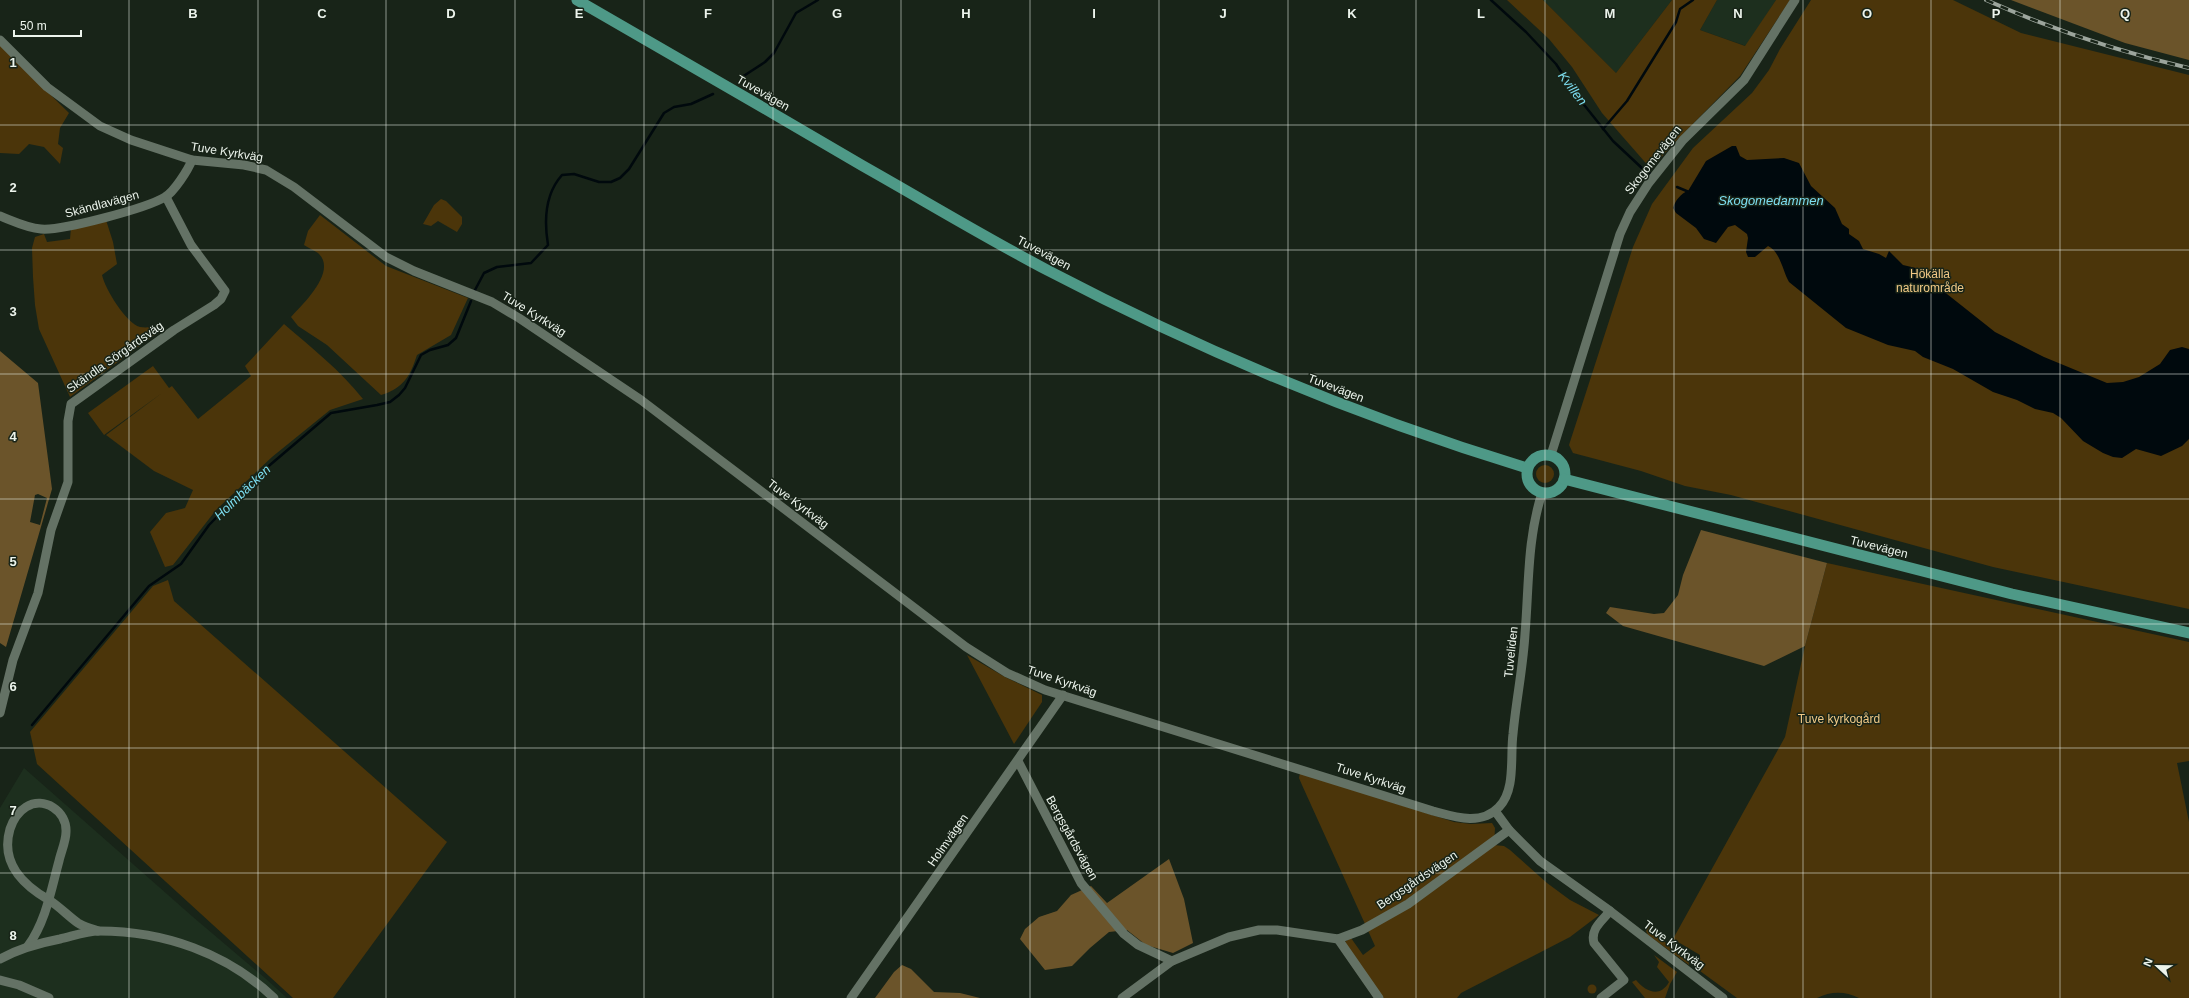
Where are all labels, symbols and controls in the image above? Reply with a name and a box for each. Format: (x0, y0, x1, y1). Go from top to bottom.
text: B (188, 6, 198, 21)
text: C (317, 6, 327, 21)
text: D (446, 6, 456, 21)
text: E (575, 6, 584, 21)
text: F (704, 6, 712, 21)
text: G (832, 6, 842, 21)
text: H (961, 6, 971, 21)
text: I (1092, 6, 1096, 21)
text: J (1219, 6, 1227, 21)
text: K (1347, 6, 1357, 21)
text: L (1477, 6, 1485, 21)
text: M (1605, 6, 1615, 21)
text: N (1733, 6, 1743, 21)
text: O (1862, 6, 1872, 21)
text: P (1992, 6, 2001, 21)
text: Q (2120, 6, 2130, 21)
scale bar (14, 12, 81, 38)
text: 50 m (20, 19, 47, 33)
text: 1 (9, 55, 17, 70)
water label: Kvillen (1555, 68, 1590, 108)
street label: Tuvevägen (734, 72, 792, 114)
street label: Skogomevägen (1622, 123, 1684, 197)
street label: Tuve Kyrkväg (190, 139, 264, 165)
text: 2 (9, 180, 17, 195)
street label: Skändlavägen (63, 187, 141, 221)
water label: Skogomedammen (1718, 193, 1824, 208)
street label: Tuvevägen (1015, 233, 1073, 273)
park label: Hökälla naturområde (1896, 267, 1964, 295)
street label: Tuve Kyrkväg (499, 289, 569, 339)
text: 3 (9, 304, 17, 319)
street label: Skändla Sörgårdsväg (64, 318, 166, 396)
street label: Tuvevägen (1306, 371, 1366, 405)
text: 4 (9, 429, 17, 444)
water label: Holmbäcken (211, 462, 274, 523)
street label: Tuve Kyrkväg (765, 476, 831, 532)
street label: Tuvevägen (1849, 533, 1909, 561)
text: 5 (9, 554, 17, 569)
street label: Tuveliden (1501, 626, 1521, 678)
street label: Tuve Kyrkväg (1025, 663, 1099, 699)
text: 6 (9, 679, 17, 694)
park label: Tuve kyrkogård (1798, 712, 1880, 726)
street label: Tuve Kyrkväg (1334, 760, 1408, 796)
street label: Bergsgårdsvägen (1043, 793, 1101, 883)
text: 7 (9, 803, 17, 818)
street label: Holmvägen (925, 811, 971, 869)
street label: Bergsgårdsvägen (1374, 848, 1460, 912)
street label: Tuve Kyrkväg (1641, 917, 1707, 973)
text: 8 (9, 928, 17, 943)
north arrow (2137, 946, 2177, 986)
text: N (2141, 956, 2155, 968)

